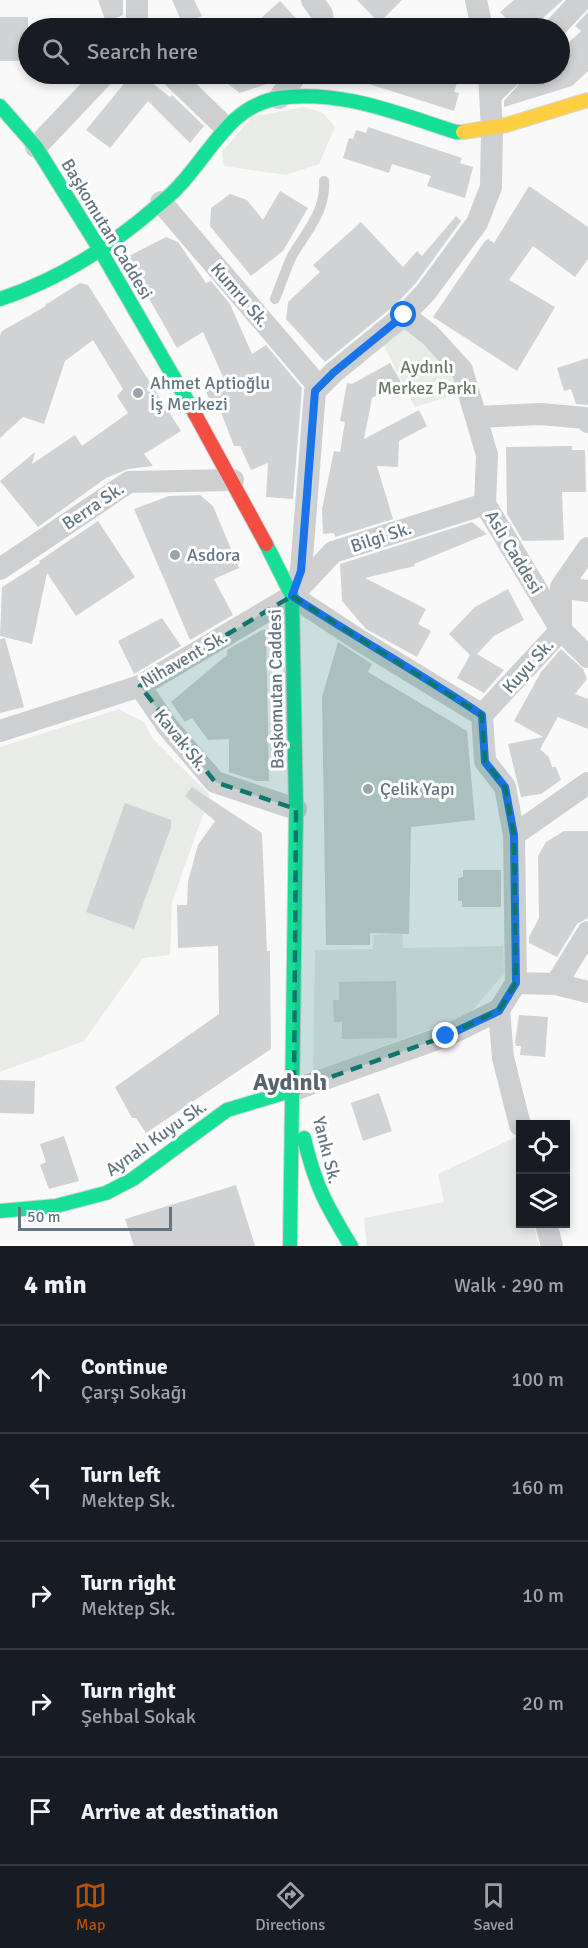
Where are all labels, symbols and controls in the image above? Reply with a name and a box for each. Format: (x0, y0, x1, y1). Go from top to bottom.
search box (18, 18, 570, 84)
icon: search (39, 35, 72, 68)
text: Search here (87, 38, 198, 65)
street label: Başkomutan Caddesi (56, 155, 158, 303)
street label: Kumru Sk. (206, 258, 274, 332)
route start (390, 301, 416, 327)
park label: Aydınlı Merkez Parkı (377, 356, 477, 399)
place label: Ahmet Aptioğlu İş Merkezi (150, 372, 270, 415)
marker: Ahmet Aptioğlu İş Merkezi (131, 386, 145, 400)
street label: Berra Sk. (58, 477, 128, 535)
street label: Aslı Caddesi (480, 506, 548, 598)
street label: Bilgi Sk. (348, 517, 414, 557)
place label: Asdora (187, 544, 240, 566)
marker: Asdora (168, 548, 182, 562)
street label: Başkomutan Caddesi (264, 609, 288, 769)
street label: Nihavent Sk. (137, 625, 231, 693)
street label: Kuyu Sk. (498, 634, 558, 698)
street label: Kavak Sk. (149, 704, 213, 776)
place label: Çelik Yapı (380, 778, 455, 800)
marker: Çelik Yapı (361, 782, 375, 796)
route end (432, 1022, 458, 1048)
district label: Aydınlı (253, 1067, 327, 1097)
street label: Aynalı Kuyu Sk. (101, 1095, 211, 1181)
street label: Yankı Sk. (308, 1114, 346, 1186)
map controls (516, 1120, 570, 1228)
button: locate (516, 1120, 570, 1174)
button: layers (516, 1174, 570, 1228)
scale bar (18, 1204, 172, 1232)
text: 50 m (27, 1207, 61, 1227)
text: 4 min (24, 1269, 87, 1301)
text: Walk · 290 m (454, 1273, 564, 1298)
text: Continue (81, 1353, 168, 1380)
icon: ahead (24, 1363, 57, 1396)
text: 100 m (511, 1367, 564, 1392)
text: Çarşı Sokağı (81, 1380, 187, 1405)
text: Turn left (81, 1461, 161, 1488)
icon: left (24, 1471, 57, 1504)
text: 160 m (511, 1475, 564, 1500)
text: Mektep Sk. (81, 1488, 175, 1513)
text: Turn right (81, 1569, 176, 1596)
icon: right (24, 1579, 57, 1612)
text: 10 m (522, 1583, 564, 1608)
text: Mektep Sk. (81, 1596, 175, 1621)
text: Turn right (81, 1677, 176, 1704)
icon: right (24, 1687, 57, 1720)
text: 20 m (522, 1691, 564, 1716)
text: Şehbal Sokak (81, 1704, 196, 1729)
icon: arrive (24, 1795, 57, 1828)
text: Arrive at destination (81, 1798, 278, 1825)
tab: Map (74, 1879, 107, 1935)
tab: Directions (255, 1879, 325, 1935)
tab: Saved (474, 1879, 514, 1935)

